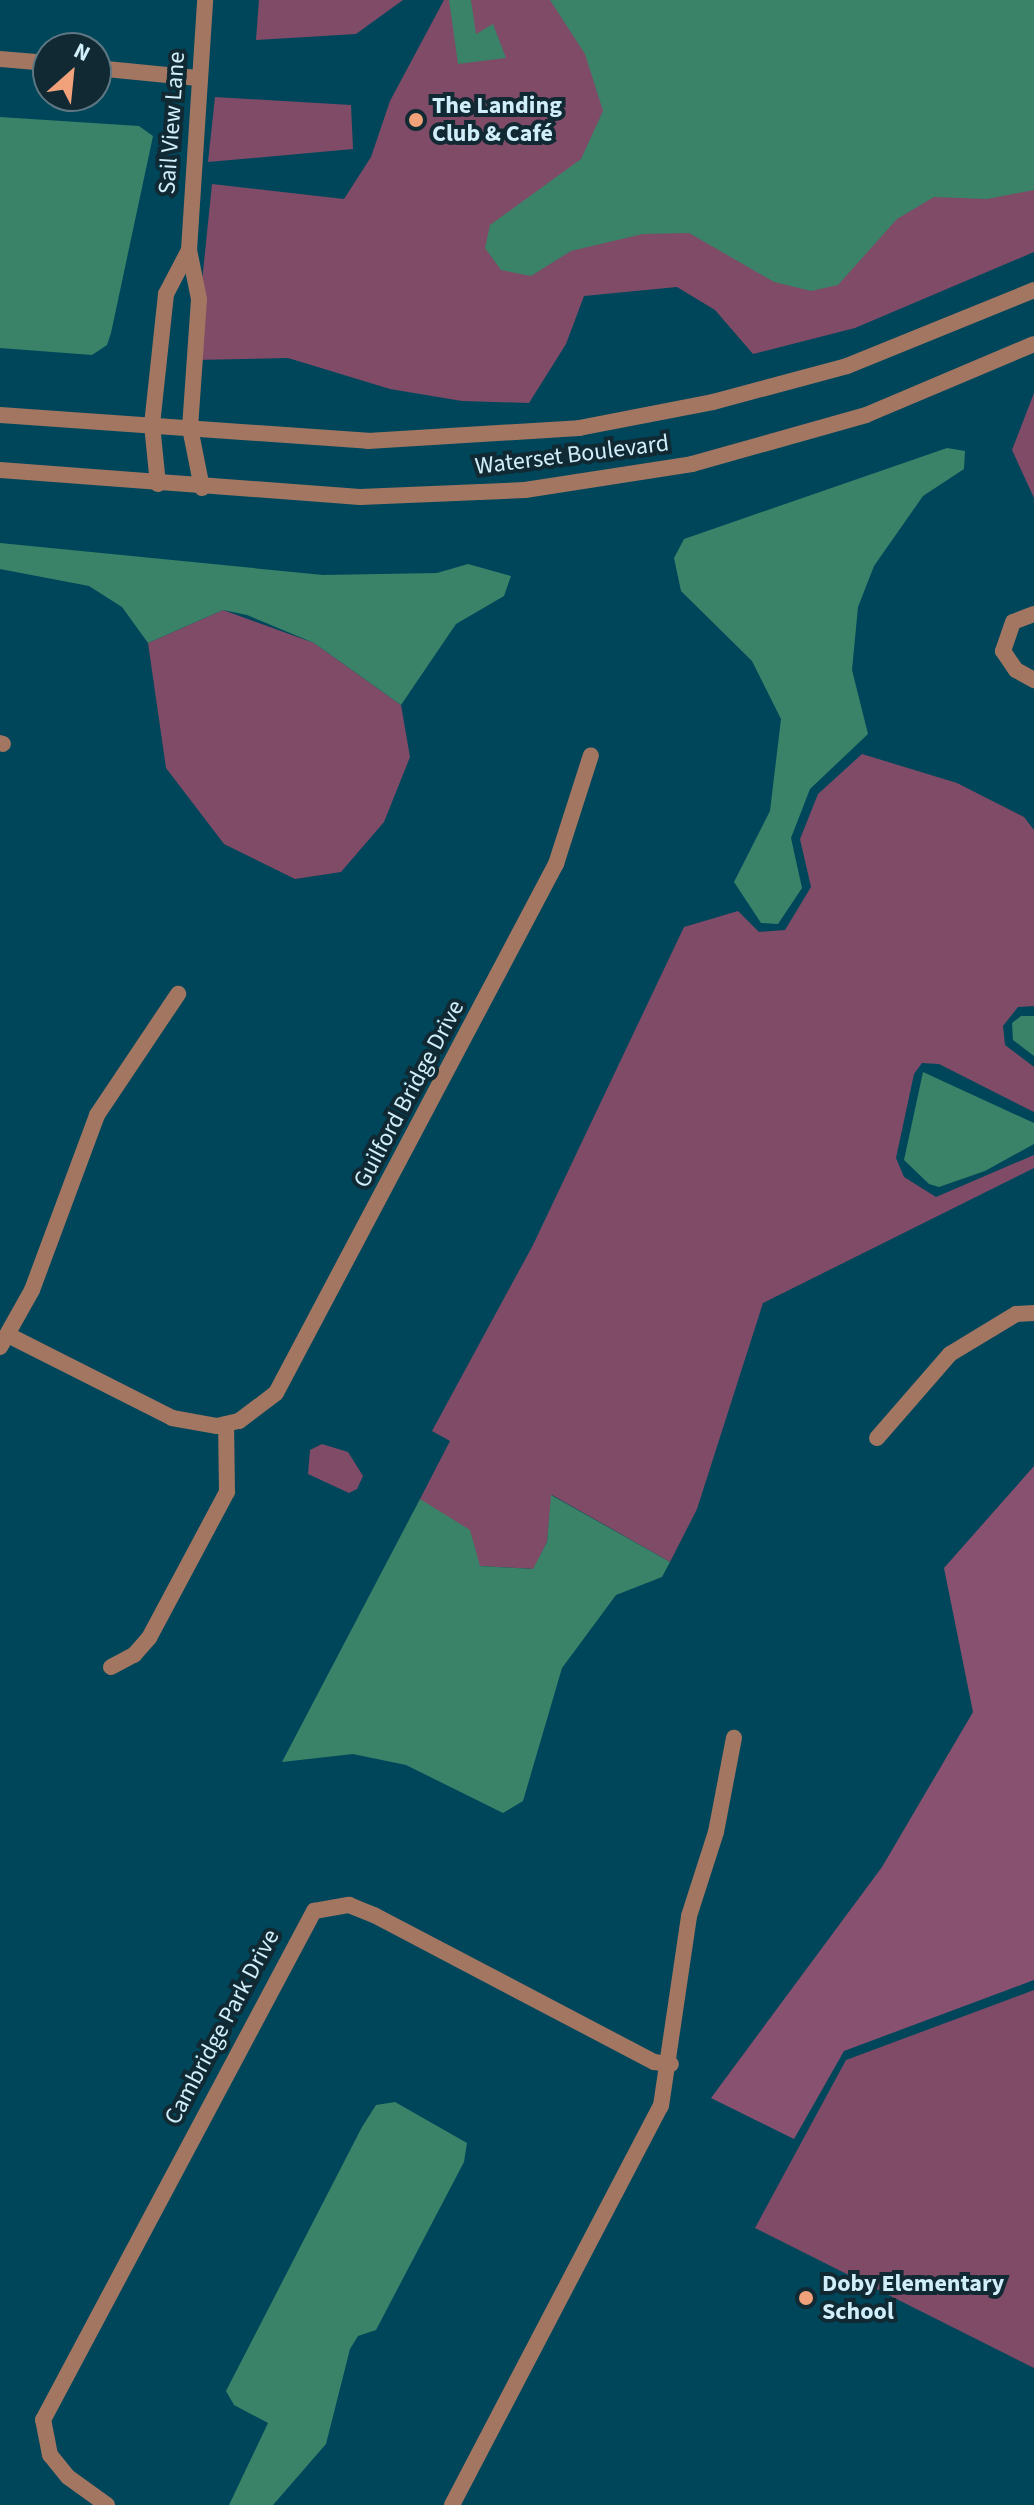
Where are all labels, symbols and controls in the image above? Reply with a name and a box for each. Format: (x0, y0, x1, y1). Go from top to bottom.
north arrow (32, 32, 112, 112)
text: N (68, 35, 96, 70)
street label: Sail View Lane (153, 51, 191, 195)
place label: The Landing Club & Café (432, 92, 562, 148)
marker: The Landing Club & Café (407, 111, 425, 129)
street label: Waterset Boulevard (473, 429, 671, 481)
street label: Guilford Bridge Drive (347, 995, 471, 1193)
street label: Cambridge Park Drive (158, 1925, 286, 2129)
place label: Doby Elementary School (822, 2270, 1004, 2326)
marker: Doby Elementary School (797, 2289, 815, 2307)

